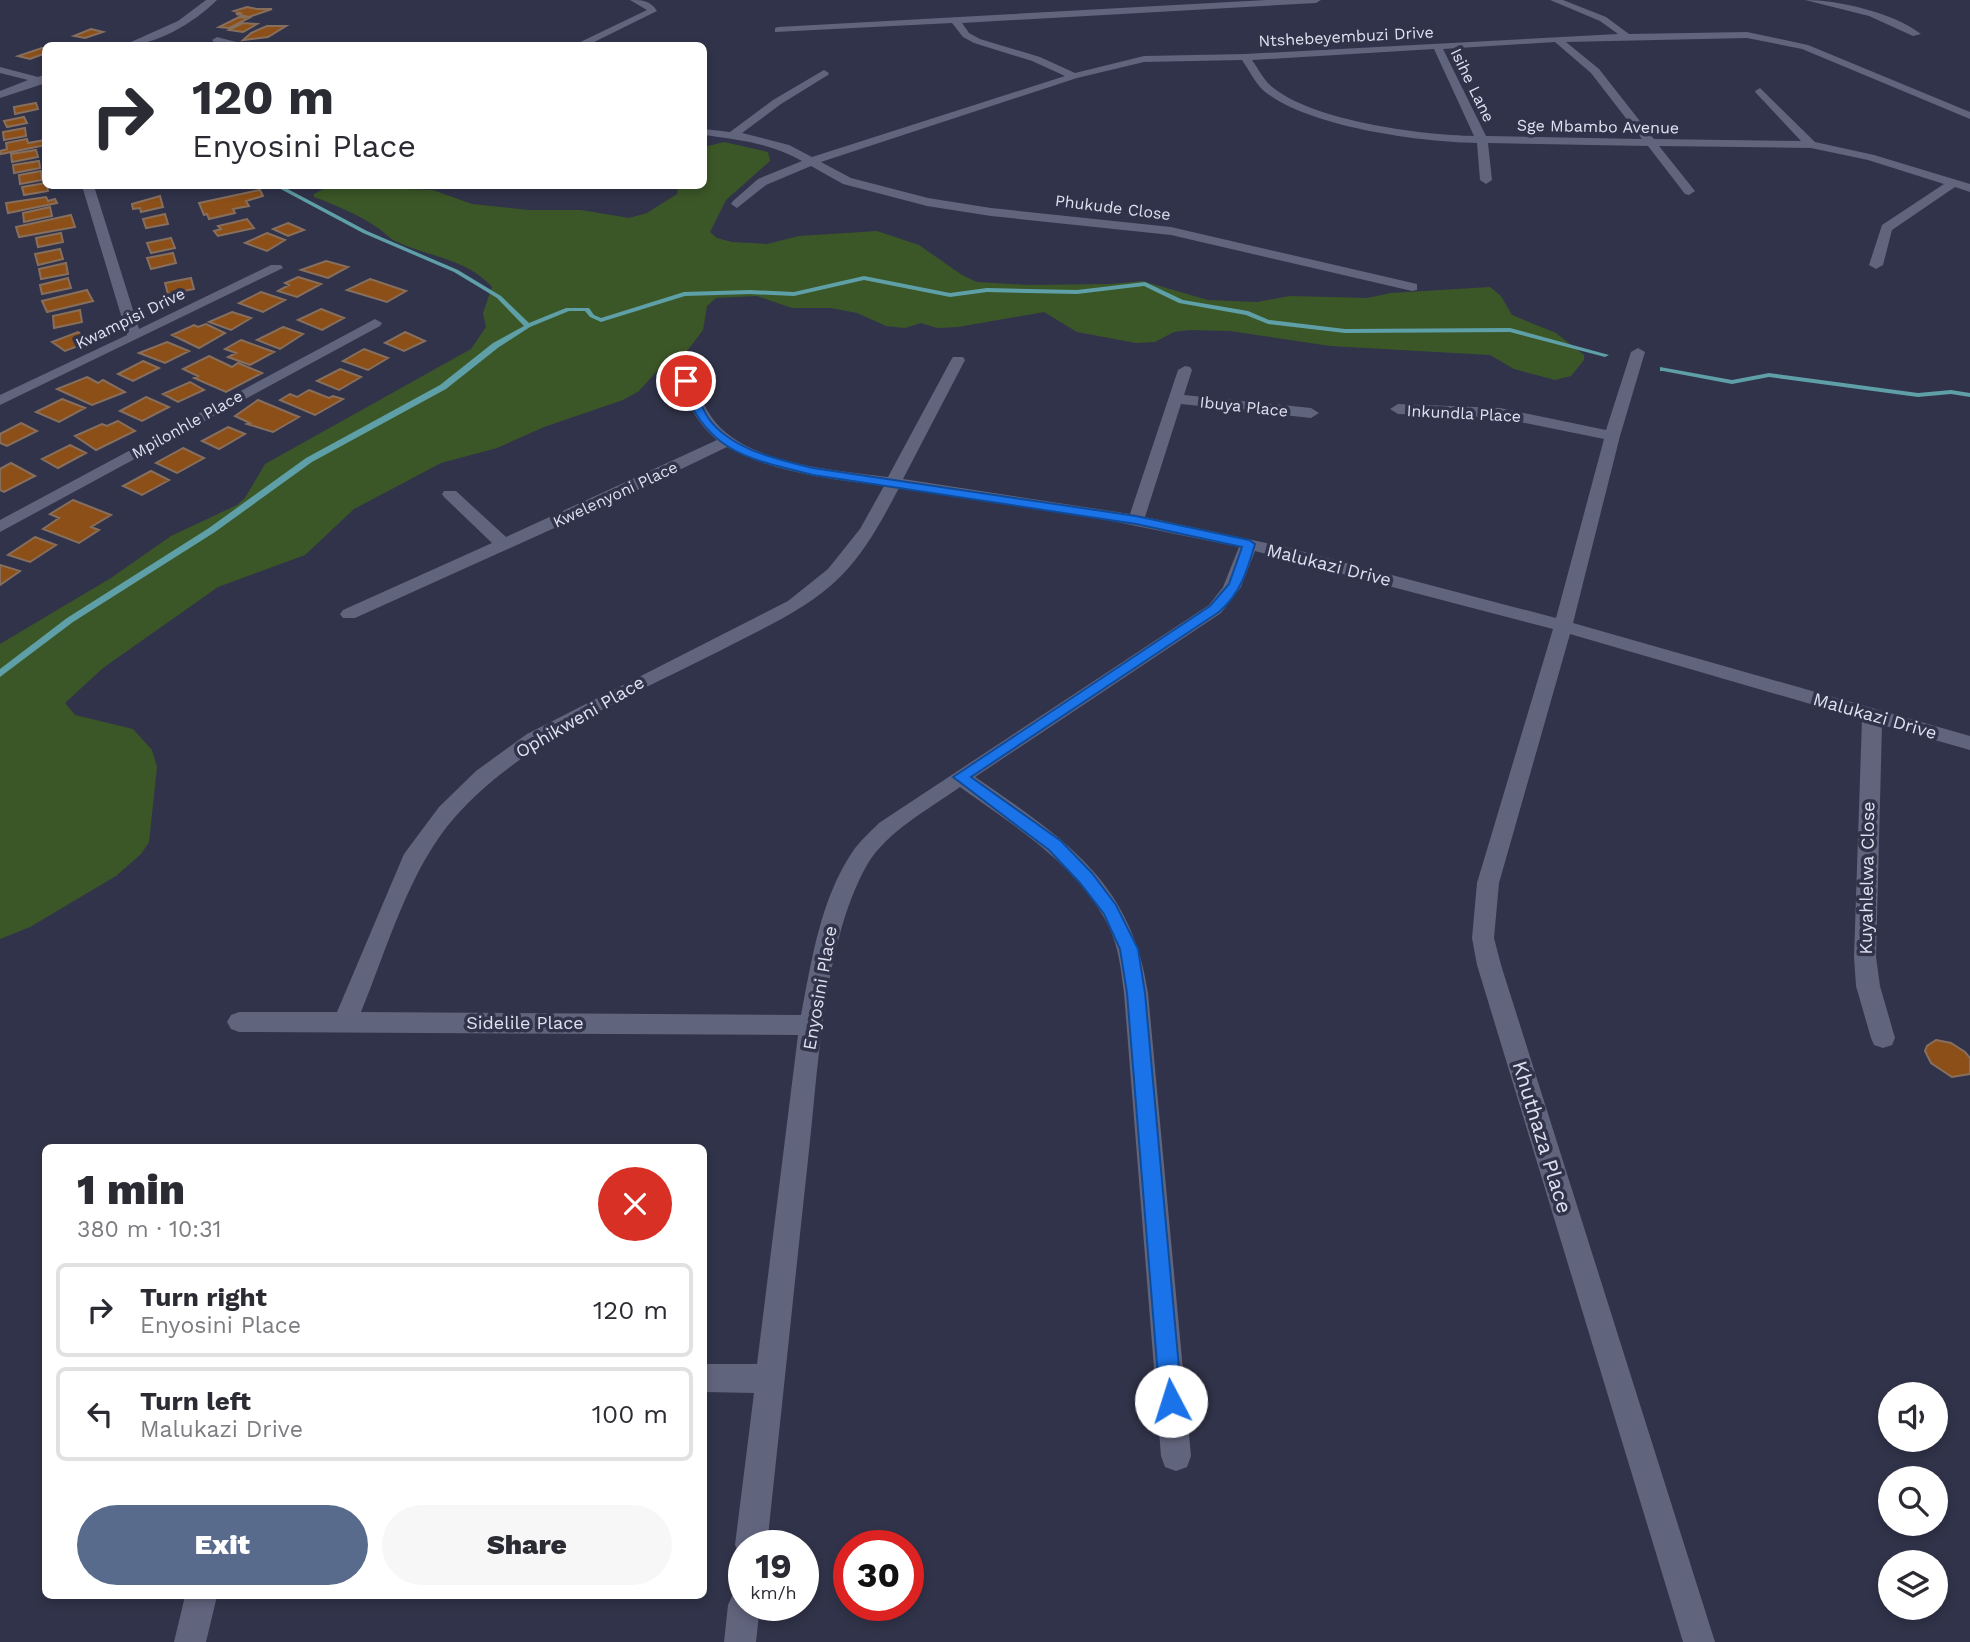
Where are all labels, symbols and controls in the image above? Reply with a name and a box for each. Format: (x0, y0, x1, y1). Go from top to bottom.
street label: Ntshebeyembuzi Drive (1258, 22, 1434, 51)
street label: Isihe Lane (1447, 45, 1499, 125)
text: 120 m (192, 68, 334, 126)
icon: right (77, 70, 168, 161)
street label: Sge Mbambo Avenue (1517, 116, 1679, 137)
text: Enyosini Place (192, 127, 416, 165)
street label: Phukude Close (1054, 191, 1172, 224)
street label: Kwampisi Drive (72, 284, 188, 353)
pin (656, 351, 716, 411)
icon: arrive (667, 362, 705, 400)
street label: Mpilonhle Place (129, 386, 246, 463)
street label: Ibuya Place (1199, 392, 1289, 421)
street label: Inkundla Place (1406, 401, 1522, 426)
street label: Kwelenyoni Place (550, 457, 681, 532)
street label: Malukazi Drive (1265, 539, 1394, 590)
street label: Ophikweni Place (512, 671, 648, 762)
street label: Malukazi Drive (1811, 688, 1939, 743)
street label: Kuyahlelwa Close (1855, 801, 1878, 955)
street label: Enyosini Place (798, 924, 841, 1052)
street label: Sidelile Place (466, 1012, 584, 1033)
street label: Khuthaza Place (1507, 1058, 1578, 1216)
text: 1 min (77, 1165, 185, 1214)
button: close (598, 1167, 672, 1241)
text: 380 m · 10:31 (77, 1216, 222, 1243)
text: Turn right (140, 1282, 267, 1312)
icon: right (81, 1291, 119, 1329)
text: 120 m (593, 1295, 668, 1325)
text: Enyosini Place (140, 1312, 301, 1339)
position arrow (1134, 1364, 1208, 1438)
map controls (1878, 1382, 1948, 1620)
button: sound (1878, 1382, 1948, 1452)
text: Turn left (140, 1386, 251, 1416)
icon: left (81, 1395, 119, 1433)
text: 100 m (592, 1399, 668, 1429)
text: Malukazi Drive (140, 1416, 303, 1443)
button: search (1878, 1466, 1948, 1536)
button: Exit (77, 1505, 368, 1585)
button: Share (382, 1505, 672, 1585)
speed limit sign: 30 (833, 1530, 924, 1621)
text: 19 (755, 1545, 792, 1587)
button: layers (1878, 1550, 1948, 1620)
text: km/h (750, 1582, 797, 1603)

